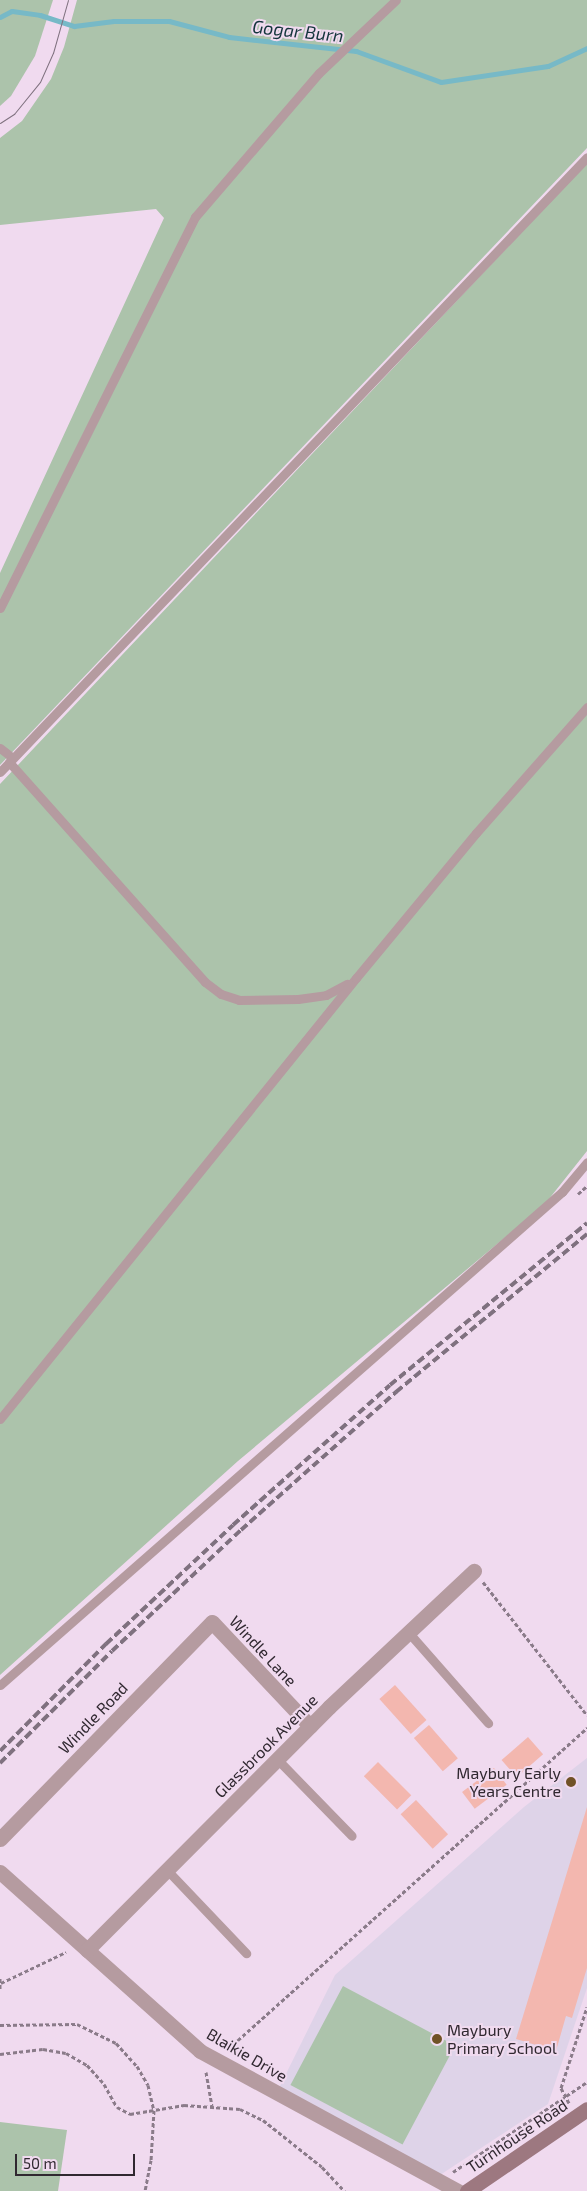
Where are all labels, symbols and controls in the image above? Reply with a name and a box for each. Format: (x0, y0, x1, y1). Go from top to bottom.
water label: Gogar Burn (251, 15, 345, 47)
street label: Windle Lane (225, 1612, 301, 1690)
street label: Windle Road (54, 1678, 132, 1758)
street label: Glassbrook Avenue (210, 1690, 322, 1802)
place label: Maybury Early Years Centre (456, 1763, 561, 1801)
marker: Maybury Early Years Centre (565, 1776, 577, 1788)
place label: Maybury Primary School (447, 2020, 557, 2058)
street label: Blaikie Drive (203, 2024, 291, 2086)
marker: Maybury Primary School (431, 2033, 443, 2045)
street label: Turnhouse Road (463, 2095, 571, 2177)
scale bar (18, 2144, 138, 2176)
text: 50 m (23, 2154, 57, 2172)

